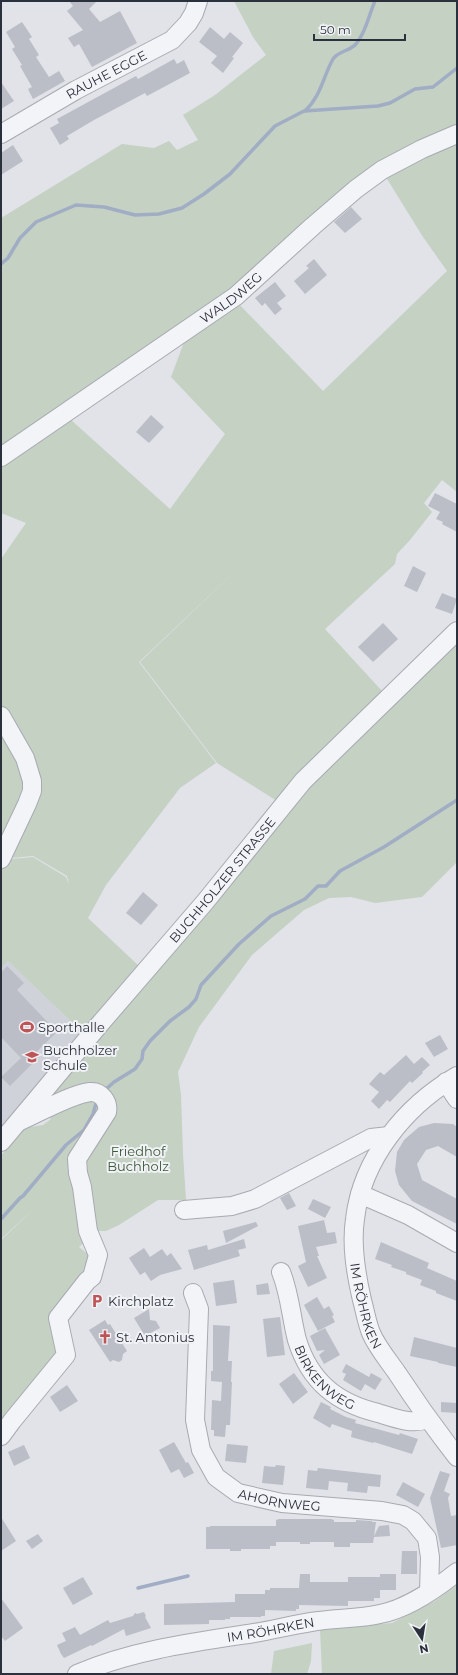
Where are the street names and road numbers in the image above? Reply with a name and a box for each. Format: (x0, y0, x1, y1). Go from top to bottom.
street label: RAUHE EGGE (63, 47, 149, 102)
street label: WALDWEG (197, 268, 265, 326)
street label: BUCHHOLZER STRASSE (166, 814, 279, 946)
street label: IM RÖHRKEN (347, 1262, 386, 1352)
street label: BIRKENWEG (291, 1343, 358, 1413)
street label: AHORNWEG (237, 1485, 321, 1514)
street label: IM RÖHRKEN (226, 1614, 315, 1645)

